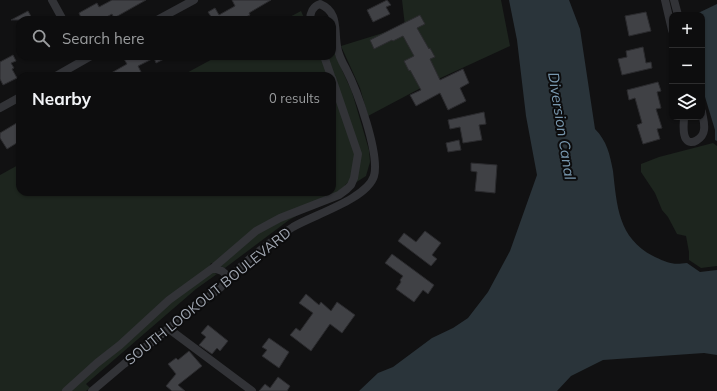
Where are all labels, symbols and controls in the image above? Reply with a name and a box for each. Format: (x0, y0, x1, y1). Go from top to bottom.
map controls (669, 12, 705, 120)
button: + (669, 12, 705, 48)
search box (16, 16, 336, 60)
icon: search (30, 27, 52, 49)
text: Search here (62, 29, 144, 48)
button: − (669, 48, 705, 84)
water label: Diversion Canal (544, 71, 580, 182)
button: layers (669, 84, 705, 120)
text: Nearby (32, 88, 91, 109)
text: 0 results (269, 90, 320, 106)
street label: SOUTH LOOKOUT BOULEVARD (121, 223, 295, 369)

